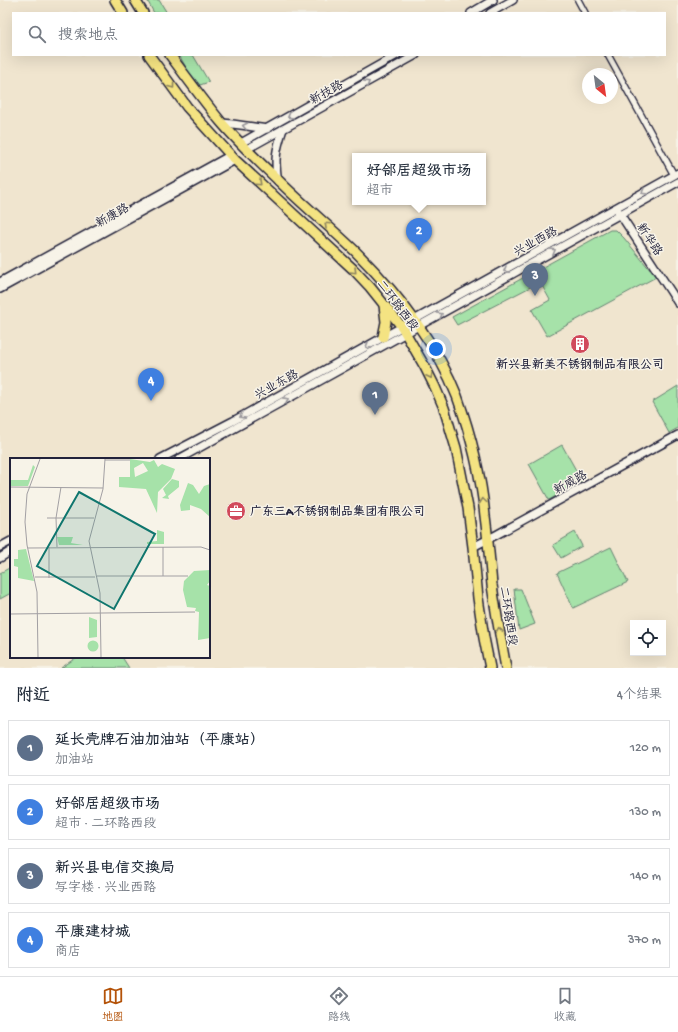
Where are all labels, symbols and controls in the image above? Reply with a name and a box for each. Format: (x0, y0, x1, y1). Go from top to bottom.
search box (12, 12, 666, 56)
icon: search (26, 23, 48, 45)
text: 搜索地点 (58, 27, 118, 45)
north arrow (582, 68, 618, 104)
street label: 新技路 (307, 78, 346, 109)
one-way arrow (362, 80, 370, 87)
one-way arrow (167, 82, 174, 89)
one-way arrow (287, 111, 294, 118)
one-way arrow (242, 122, 248, 130)
popup (352, 153, 486, 205)
text: 好邻居超级市场 (366, 163, 472, 181)
one-way arrow (254, 178, 262, 185)
text: 超市 (366, 184, 393, 199)
one-way arrow (641, 188, 648, 195)
street label: 新康路 (93, 201, 132, 232)
pin: 2 (406, 218, 432, 251)
street label: 新华路 (633, 221, 665, 259)
one-way arrow (324, 223, 332, 230)
street label: 兴业西路 (511, 224, 560, 261)
one-way arrow (549, 249, 557, 256)
pin: 3 (522, 263, 548, 296)
one-way arrow (503, 265, 510, 272)
one-way arrow (349, 266, 357, 274)
street label: 二环路西段 (373, 277, 421, 334)
one-way arrow (436, 312, 443, 319)
building icon: 新兴县新美不锈钢制品有限公司 (569, 333, 591, 355)
your location (426, 339, 446, 359)
one-way arrow (364, 341, 372, 348)
place label: 新兴县新美不锈钢制品有限公司 (496, 357, 664, 373)
street label: 兴业东路 (252, 367, 301, 404)
pin: 4 (138, 368, 164, 401)
one-way arrow (425, 372, 433, 379)
pin: 1 (362, 382, 388, 415)
one-way arrow (282, 397, 289, 404)
one-way arrow (239, 411, 246, 418)
inset map (10, 458, 210, 658)
street label: 新威路 (551, 468, 590, 499)
one-way arrow (479, 498, 488, 504)
office icon: 广东三A不锈钢制品集团有限公司 (225, 500, 247, 522)
place label: 广东三A不锈钢制品集团有限公司 (250, 504, 425, 520)
street label: 二环路西段 (495, 585, 520, 647)
map controls (630, 620, 666, 656)
button: locate (630, 620, 666, 656)
one-way arrow (495, 627, 504, 633)
text: 附近 (16, 687, 50, 707)
text: 4个结果 (617, 688, 662, 703)
text: 延长壳牌石油加油站（平康站） (55, 732, 265, 750)
text: 1 (27, 741, 33, 756)
text: 120 m (630, 741, 661, 756)
text: 加油站 (55, 753, 94, 768)
text: 好邻居超级市场 (55, 796, 160, 814)
text: 2 (27, 805, 33, 820)
text: 130 m (629, 805, 661, 820)
text: 超市 · 二环路西段 (55, 817, 156, 832)
text: 新兴县电信交换局 (55, 860, 175, 878)
text: 3 (27, 869, 33, 884)
text: 140 m (630, 869, 661, 884)
text: 写字楼 · 兴业西路 (55, 881, 156, 896)
text: 平康建材城 (55, 924, 130, 942)
text: 4 (27, 933, 33, 948)
text: 370 m (628, 933, 661, 948)
text: 商店 (55, 945, 81, 960)
tab: 地图 (102, 985, 124, 1024)
tab: 路线 (328, 985, 350, 1024)
tab: 收藏 (554, 985, 576, 1024)

